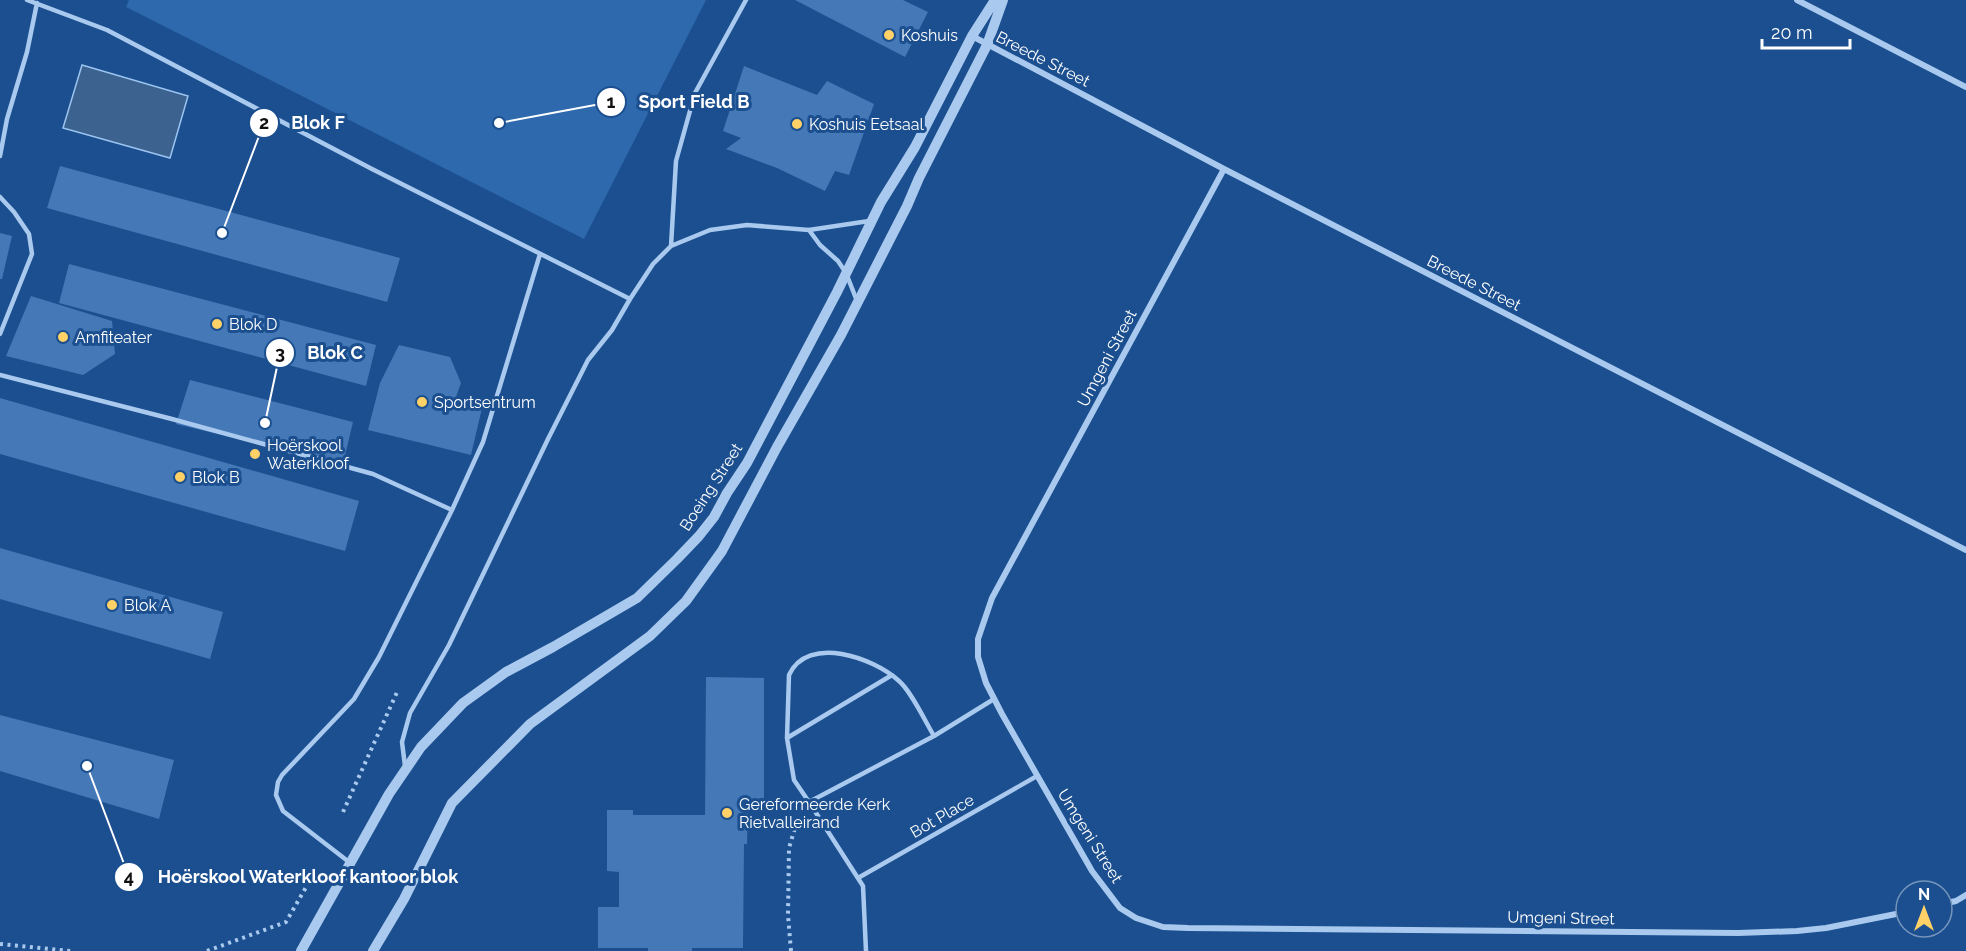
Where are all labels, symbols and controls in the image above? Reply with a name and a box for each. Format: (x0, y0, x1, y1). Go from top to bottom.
scale bar (1762, 12, 1850, 50)
text: 20 m (1771, 22, 1813, 43)
place label: Koshuis (901, 26, 958, 45)
street label: Breede Street (993, 27, 1094, 91)
marker: Koshuis (882, 28, 896, 42)
callout: Sport Field B (596, 84, 761, 120)
text: 1 (607, 91, 616, 112)
text: Sport Field B (638, 91, 750, 112)
callout: Blok F (249, 105, 356, 141)
text: 2 (259, 112, 269, 133)
text: Blok F (291, 112, 345, 133)
place label: Koshuis Eetsaal (809, 115, 925, 134)
marker: Koshuis Eetsaal (790, 117, 804, 131)
street label: Breede Street (1424, 251, 1525, 315)
street label: Umgeni Street (1073, 306, 1141, 410)
place label: Blok D (229, 315, 278, 334)
marker: Blok D (210, 317, 224, 331)
place label: Amfiteater (75, 328, 152, 347)
marker: Amfiteater (56, 330, 70, 344)
callout: Blok C (265, 335, 375, 371)
text: 3 (275, 342, 285, 363)
text: Blok C (307, 342, 363, 363)
place label: Sportsentrum (434, 393, 536, 412)
marker: Sportsentrum (415, 395, 429, 409)
place label: Hoërskool Waterkloof (267, 436, 350, 473)
street label: Boeing Street (676, 439, 747, 534)
marker: Hoërskool Waterkloof (248, 447, 262, 461)
place label: Blok B (192, 468, 240, 487)
marker: Blok B (173, 470, 187, 484)
place label: Blok A (124, 596, 172, 615)
marker: Blok A (105, 598, 119, 612)
street label: Umgeni Street (1054, 785, 1127, 887)
street label: Bot Place (907, 790, 977, 842)
place label: Gereformeerde Kerk Rietvalleirand (739, 795, 891, 832)
marker: Gereformeerde Kerk Rietvalleirand (720, 806, 734, 820)
callout: Hoërskool Waterkloof kantoor blok (114, 859, 471, 895)
text: 4 (124, 866, 134, 887)
text: Hoërskool Waterkloof kantoor blok (158, 866, 459, 887)
north arrow (1894, 879, 1954, 939)
text: N (1918, 885, 1930, 904)
street label: Umgeni Street (1507, 908, 1615, 928)

